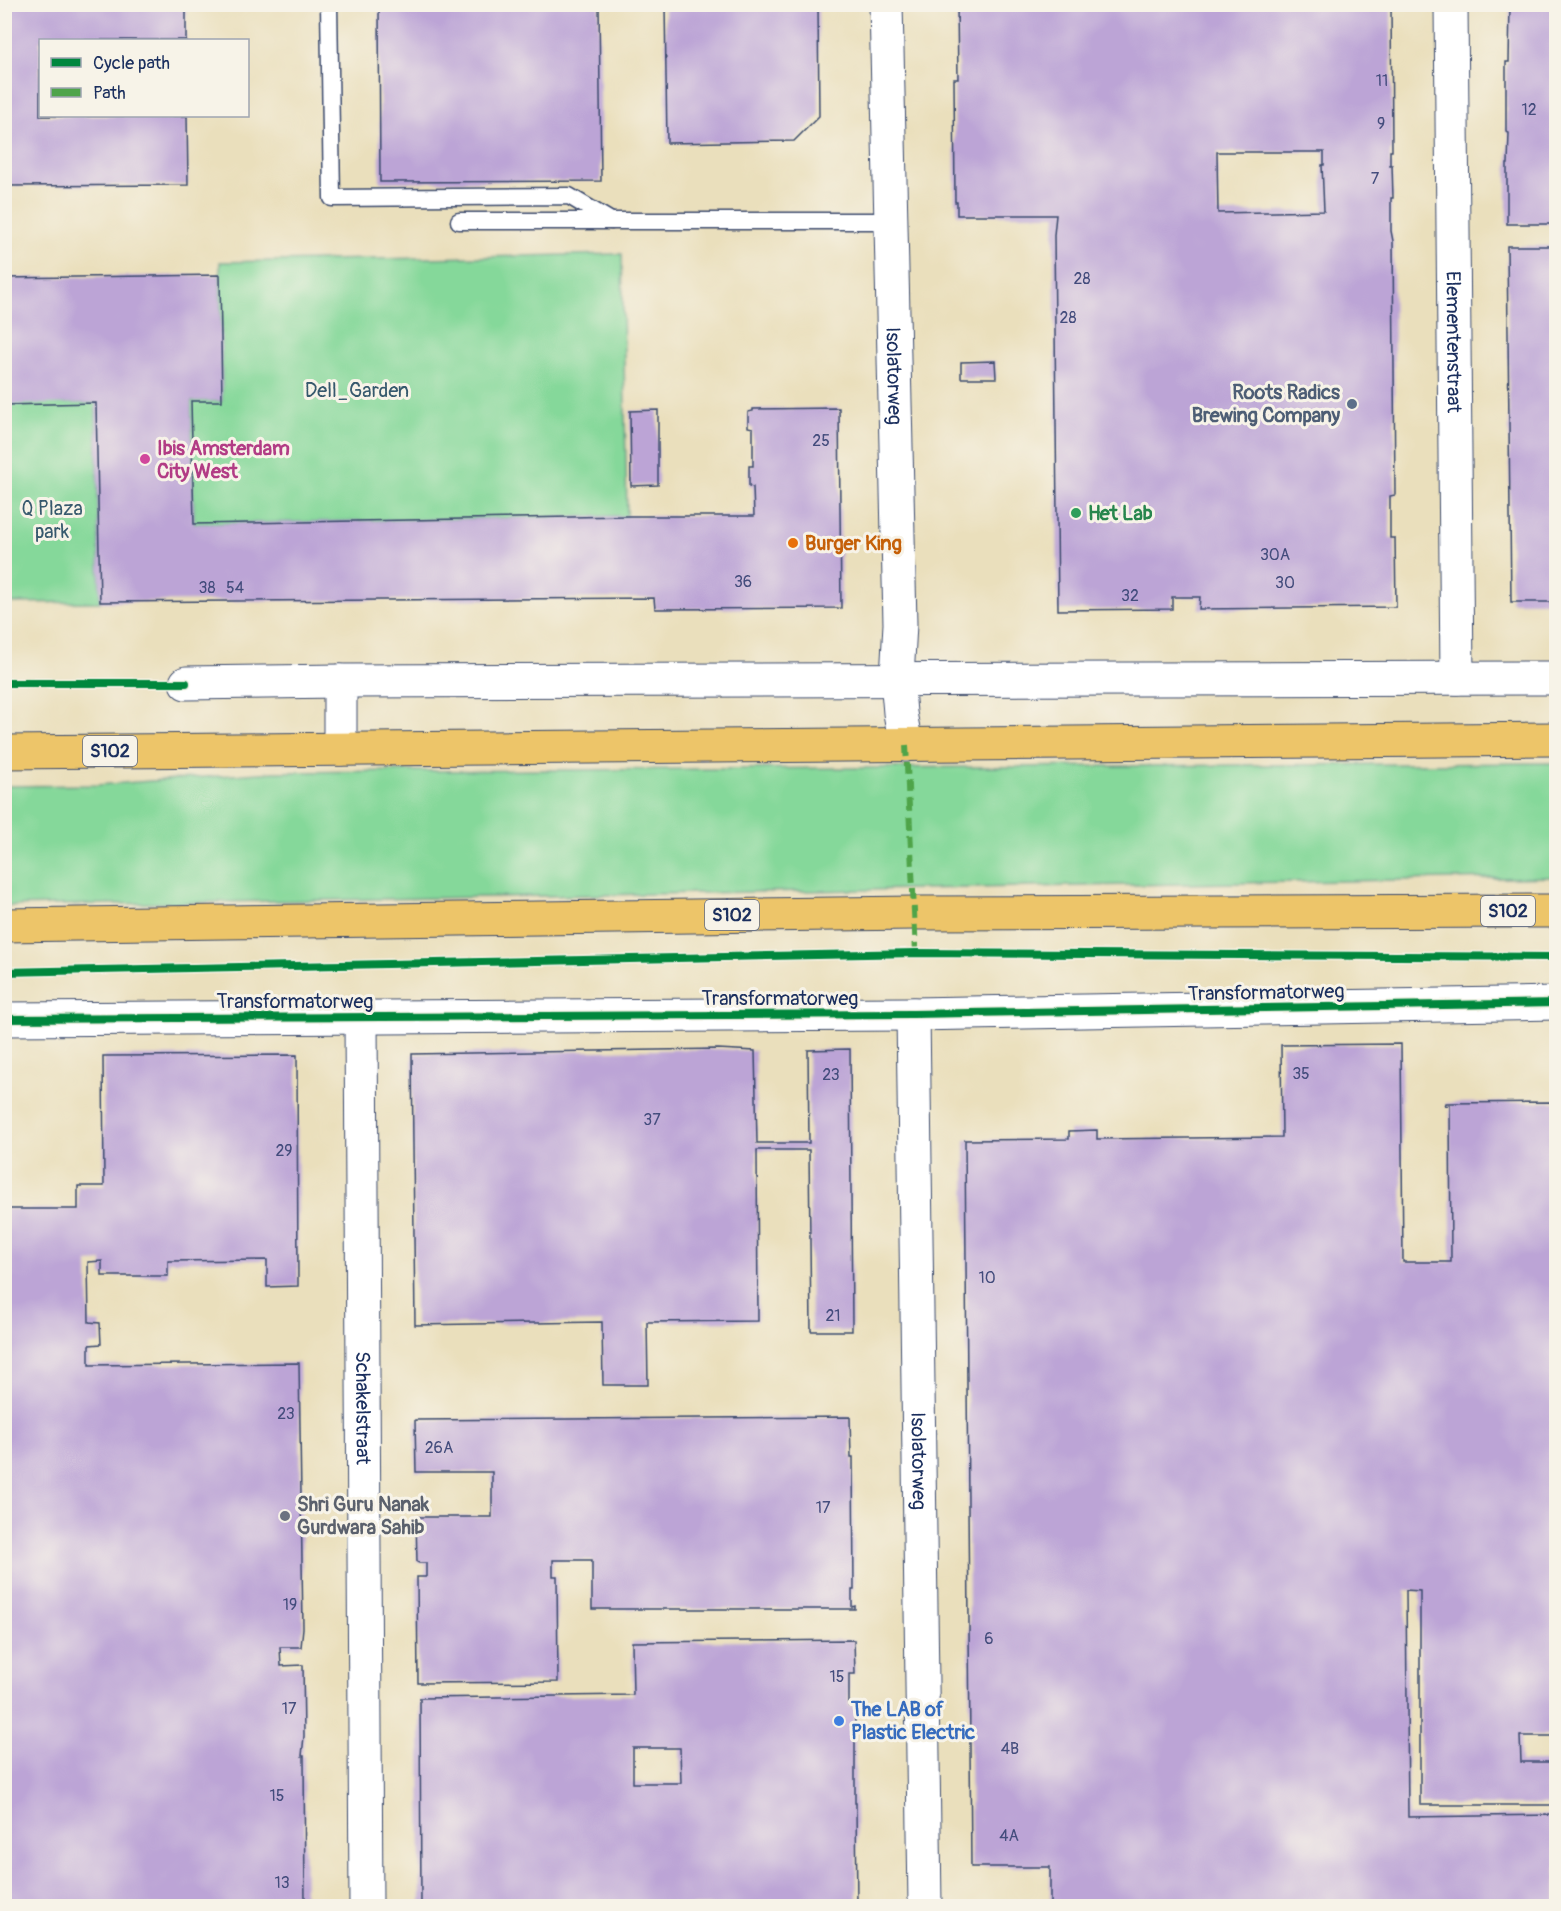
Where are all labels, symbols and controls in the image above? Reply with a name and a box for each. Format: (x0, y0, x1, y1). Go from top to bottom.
legend (39, 39, 249, 117)
text: Cycle path (93, 52, 170, 75)
house number: 11 (1376, 71, 1388, 91)
text: Path (93, 82, 126, 105)
house number: 12 (1521, 100, 1537, 120)
house number: 9 (1377, 114, 1385, 134)
house number: 7 (1371, 169, 1380, 189)
house number: 28 (1073, 269, 1091, 289)
street label: Elementenstraat (1440, 271, 1467, 414)
house number: 28 (1059, 308, 1077, 328)
street label: Isolatorweg (880, 327, 908, 425)
park label: Dell_Garden (305, 378, 409, 403)
place label: Roots Radics Brewing Company (1192, 380, 1340, 428)
marker: Roots Radics Brewing Company (1345, 397, 1359, 411)
house number: 25 (812, 431, 830, 451)
place label: Ibis Amsterdam City West (157, 436, 290, 484)
marker: Ibis Amsterdam City West (138, 452, 152, 466)
park label: Q Plaza park (21, 496, 83, 544)
place label: Het Lab (1088, 501, 1153, 526)
marker: Het Lab (1069, 506, 1083, 520)
place label: Burger King (805, 531, 902, 556)
marker: Burger King (786, 536, 800, 550)
house number: 30A (1260, 545, 1290, 565)
house number: 36 (734, 572, 752, 592)
house number: 30 (1275, 573, 1295, 593)
house number: 38 (199, 578, 216, 598)
house number: 54 (226, 578, 244, 598)
house number: 32 (1121, 586, 1139, 606)
road number: S102 (83, 736, 137, 766)
road number: S102 (1481, 896, 1535, 926)
road number: S102 (705, 900, 759, 930)
street label: Transformatorweg (1187, 979, 1345, 1006)
street label: Transformatorweg (702, 986, 858, 1011)
street label: Transformatorweg (217, 989, 373, 1014)
house number: 35 (1292, 1064, 1310, 1084)
house number: 23 (822, 1065, 840, 1085)
house number: 37 (643, 1110, 661, 1130)
house number: 29 (275, 1141, 293, 1161)
house number: 10 (978, 1268, 996, 1288)
house number: 21 (825, 1306, 841, 1326)
street label: Schakelstraat (350, 1351, 376, 1466)
house number: 23 (277, 1404, 295, 1424)
street label: Isolatorweg (905, 1412, 932, 1510)
house number: 26A (425, 1438, 453, 1458)
place label: Shri Guru Nanak Gurdwara Sahib (297, 1492, 430, 1540)
house number: 17 (816, 1498, 831, 1518)
marker: Shri Guru Nanak Gurdwara Sahib (278, 1509, 292, 1523)
house number: 19 (283, 1595, 297, 1615)
house number: 6 (984, 1629, 994, 1649)
house number: 15 (830, 1667, 844, 1687)
place label: The LAB of Plastic Electric (850, 1697, 975, 1745)
house number: 17 (282, 1699, 297, 1719)
marker: The LAB of Plastic Electric (832, 1714, 846, 1728)
house number: 4B (1001, 1739, 1019, 1759)
house number: 15 (270, 1786, 284, 1806)
house number: 4A (999, 1826, 1019, 1846)
house number: 13 (274, 1873, 290, 1893)

